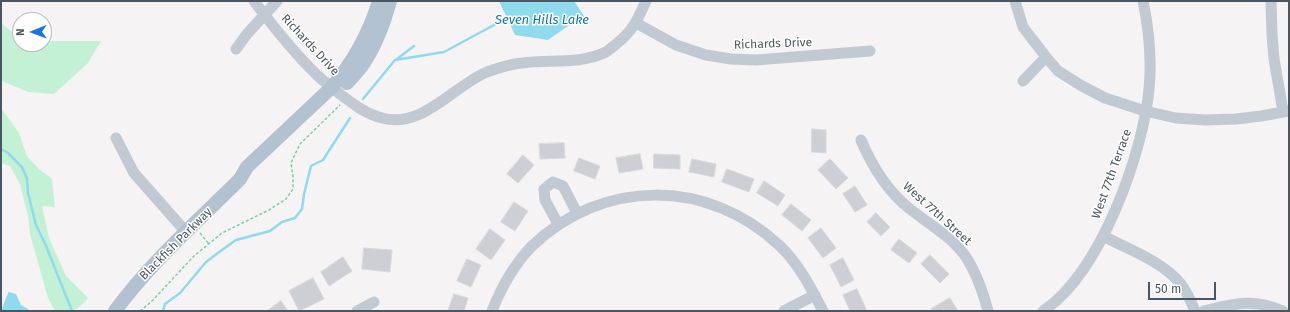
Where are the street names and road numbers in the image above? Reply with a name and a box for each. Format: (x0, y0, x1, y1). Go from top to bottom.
street label: Richards Drive (278, 11, 342, 79)
street label: Richards Drive (734, 35, 812, 53)
street label: West 77th Terrace (1089, 127, 1135, 221)
street label: West 77th Street (900, 179, 974, 249)
street label: Blackfish Parkway (137, 205, 215, 283)

